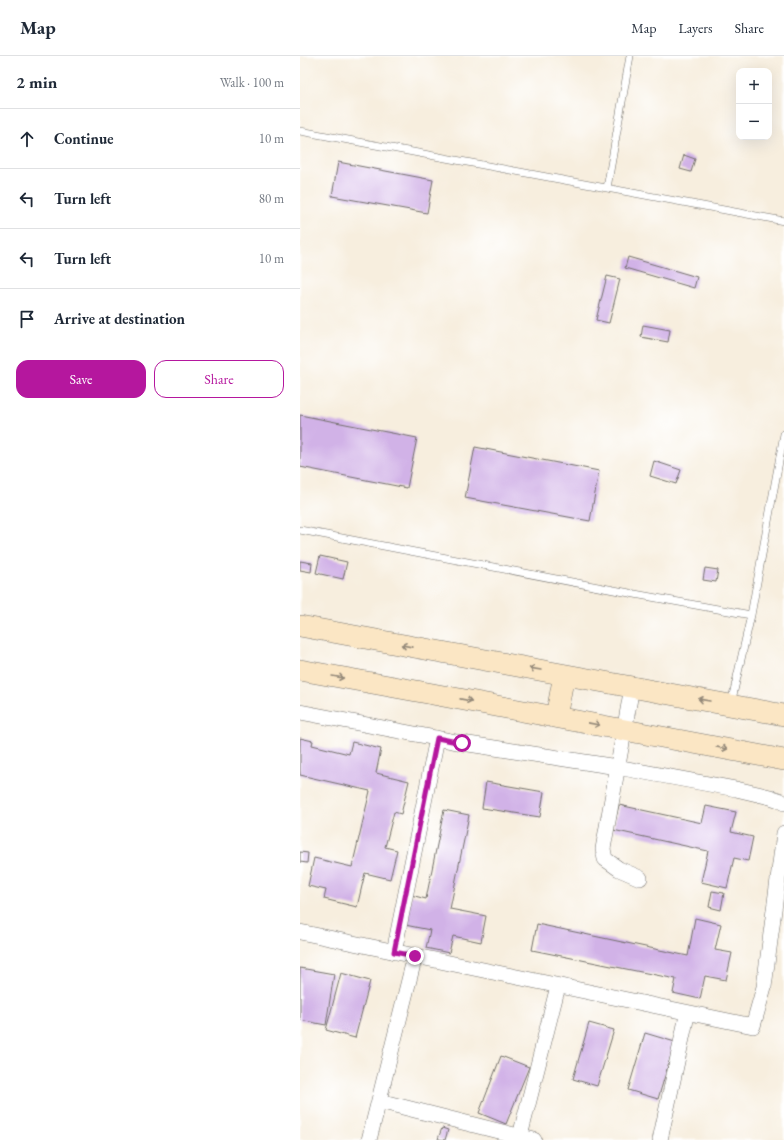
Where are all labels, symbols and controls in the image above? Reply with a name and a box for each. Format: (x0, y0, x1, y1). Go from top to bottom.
text: Map (20, 15, 56, 40)
text: Map (631, 19, 656, 37)
text: Layers (678, 19, 713, 37)
text: Share (735, 19, 764, 37)
map controls (736, 68, 772, 140)
button: + (736, 68, 772, 104)
text: 2 min (16, 71, 57, 93)
text: Walk · 100 m (220, 74, 284, 91)
button: − (736, 104, 772, 140)
icon: ahead (16, 128, 38, 150)
text: Continue (54, 129, 114, 148)
text: 10 m (259, 130, 284, 147)
icon: left (16, 188, 38, 210)
text: Turn left (54, 189, 111, 208)
text: 80 m (259, 190, 284, 207)
icon: left (16, 248, 38, 270)
text: Turn left (54, 249, 111, 268)
text: 10 m (259, 250, 284, 267)
icon: arrive (16, 308, 38, 330)
text: Arrive at destination (54, 309, 185, 328)
button: Save (16, 360, 146, 398)
button: Share (154, 360, 284, 398)
one-way arrow (401, 642, 414, 650)
one-way arrow (529, 665, 542, 673)
one-way arrow (331, 673, 344, 681)
one-way arrow (459, 696, 472, 704)
one-way arrow (698, 696, 711, 704)
one-way arrow (587, 720, 600, 728)
route start (453, 734, 471, 752)
one-way arrow (715, 745, 728, 753)
route end (406, 947, 424, 965)

